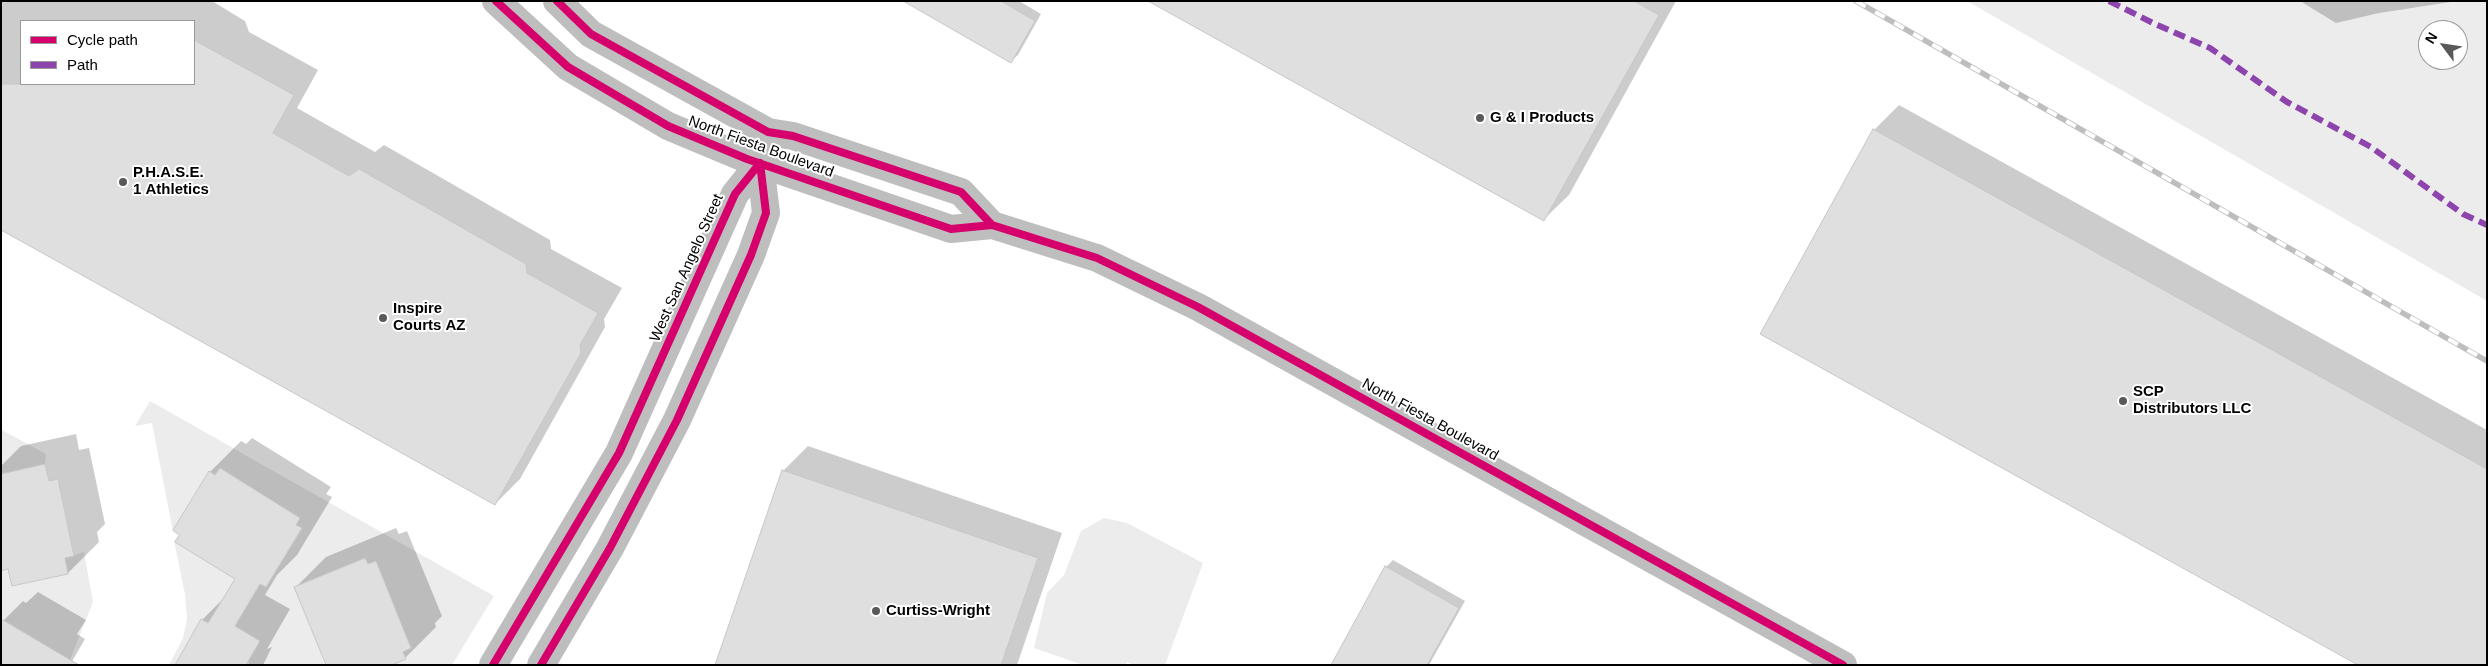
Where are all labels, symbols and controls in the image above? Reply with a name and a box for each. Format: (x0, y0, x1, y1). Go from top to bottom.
legend (20, 20, 195, 85)
north arrow (2418, 20, 2468, 70)
text: N (2422, 29, 2440, 46)
text: Cycle path (67, 31, 138, 48)
text: Path (67, 56, 98, 73)
place label: G & I Products (1490, 109, 1594, 127)
street label: North Fiesta Boulevard (686, 112, 836, 182)
marker: G & I Products (1474, 112, 1486, 124)
place label: P.H.A.S.E. 1 Athletics (133, 164, 209, 199)
marker: P.H.A.S.E. 1 Athletics (117, 176, 129, 188)
street label: West San Angelo Street (646, 191, 728, 345)
place label: Inspire Courts AZ (393, 300, 465, 335)
marker: Inspire Courts AZ (377, 312, 389, 324)
street label: North Fiesta Boulevard (1359, 375, 1501, 465)
place label: SCP Distributors LLC (2133, 383, 2251, 418)
marker: SCP Distributors LLC (2117, 395, 2129, 407)
place label: Curtiss-Wright (886, 602, 990, 620)
marker: Curtiss-Wright (870, 605, 882, 617)

